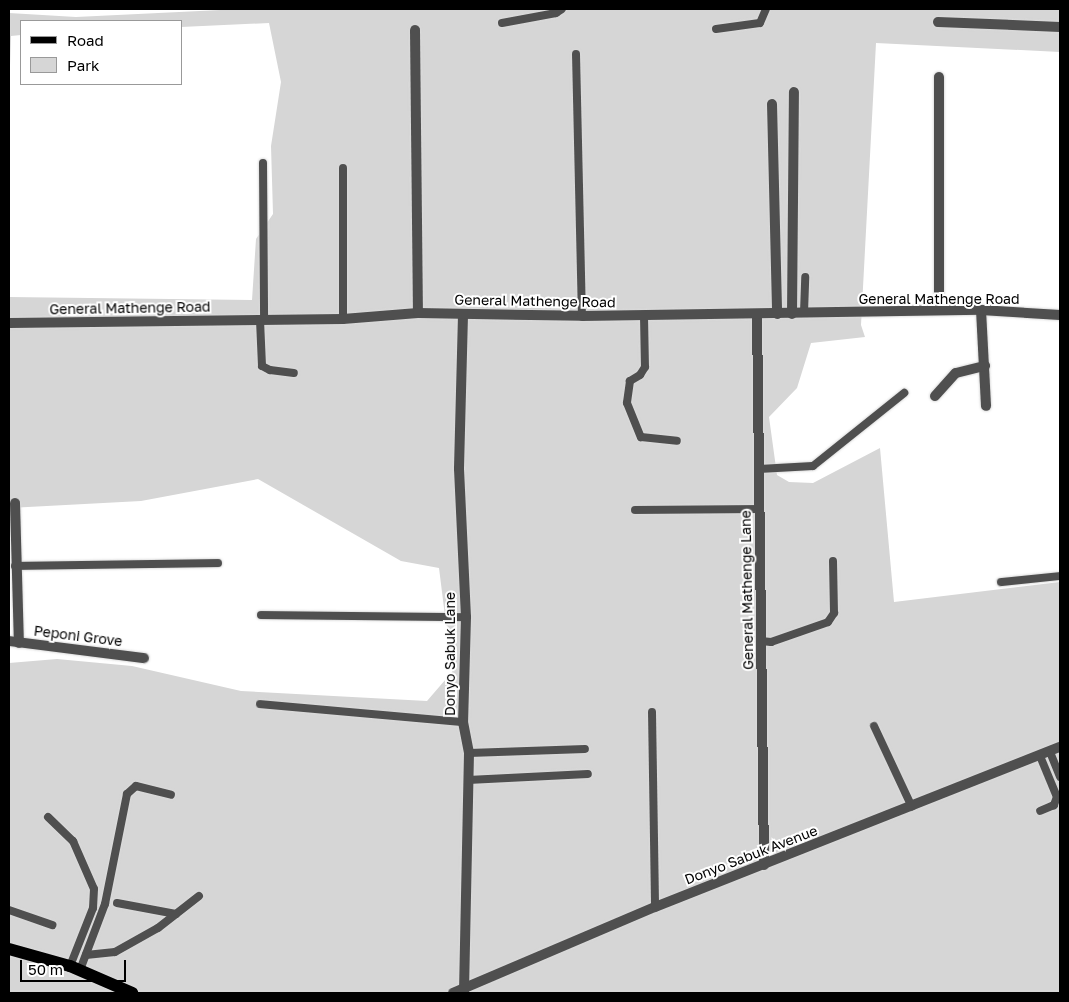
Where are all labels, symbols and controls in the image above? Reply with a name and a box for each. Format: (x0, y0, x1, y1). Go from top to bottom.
legend (20, 20, 182, 85)
text: Road (67, 31, 104, 49)
text: Park (67, 56, 99, 74)
street label: General Mathenge Road (454, 291, 616, 311)
street label: General Mathenge Road (858, 291, 1020, 307)
street label: General Mathenge Road (49, 298, 211, 318)
street label: General Mathenge Lane (737, 510, 757, 670)
street label: Donyo Sabuk Lane (442, 592, 458, 716)
street label: Peponi Grove (33, 622, 123, 650)
street label: Donyo Sabuk Avenue (682, 822, 820, 888)
scale bar (22, 950, 129, 982)
text: 50 m (28, 960, 63, 978)

